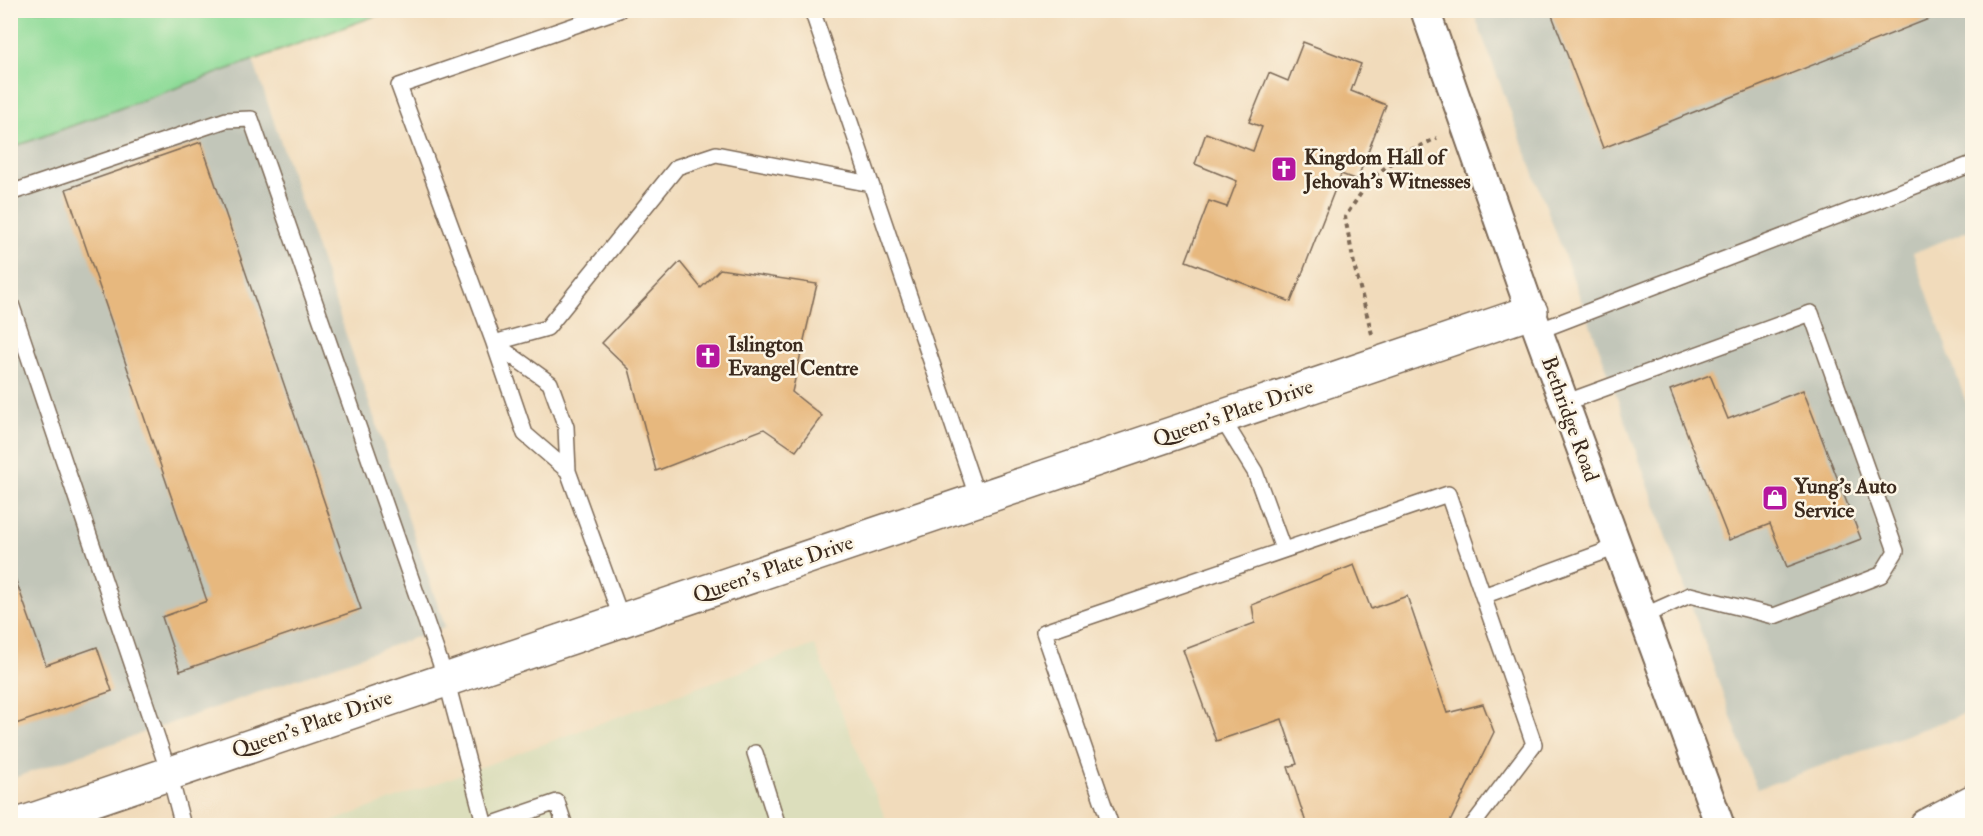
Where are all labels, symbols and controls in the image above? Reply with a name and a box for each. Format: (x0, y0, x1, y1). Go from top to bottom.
place label: Kingdom Hall of Jehovah's Witnesses (1303, 144, 1471, 195)
church icon: Kingdom Hall of Jehovah's Witnesses (1269, 154, 1299, 184)
place label: Islington Evangel Centre (728, 331, 858, 382)
church icon: Islington Evangel Centre (693, 341, 723, 371)
street label: Bethridge Road (1535, 353, 1605, 486)
street label: Queen's Plate Drive (1149, 373, 1317, 453)
place label: Yung’s Auto Service (1793, 473, 1897, 524)
shop icon: Yung’s Auto Service (1760, 483, 1790, 513)
street label: Queen's Plate Drive (689, 529, 857, 609)
street label: Queen's Plate Drive (228, 684, 396, 764)

